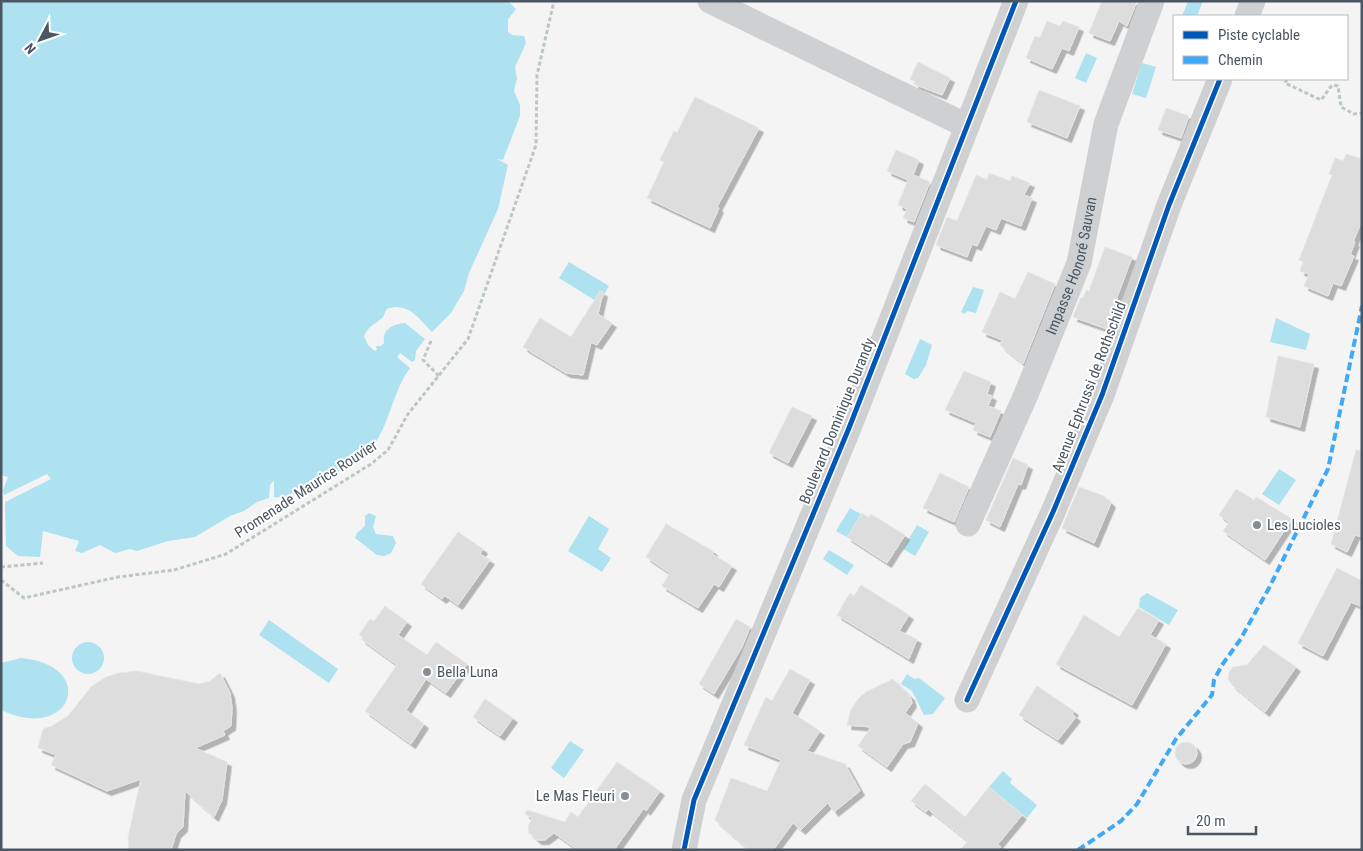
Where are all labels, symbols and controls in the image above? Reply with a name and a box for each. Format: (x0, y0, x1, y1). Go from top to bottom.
north arrow (15, 15, 65, 65)
legend (1173, 15, 1348, 80)
text: Piste cyclable (1218, 26, 1300, 44)
text: N (21, 40, 39, 57)
text: Chemin (1218, 51, 1263, 69)
street label: Impasse Honoré Sauvan (1042, 196, 1101, 337)
street label: Avenue Ephrussi de Rothschild (1048, 299, 1130, 475)
street label: Boulevard Dominique Durandy (795, 336, 879, 506)
street label: Promenade Maurice Rouvier (231, 436, 381, 542)
place label: Les Lucioles (1267, 516, 1341, 534)
marker: Les Lucioles (1251, 519, 1263, 531)
place label: Bella Luna (437, 663, 498, 681)
marker: Bella Luna (421, 666, 433, 678)
place label: Le Mas Fleuri (536, 787, 615, 805)
marker: Le Mas Fleuri (619, 790, 631, 802)
scale bar (1188, 804, 1256, 836)
text: 20 m (1196, 812, 1226, 830)

